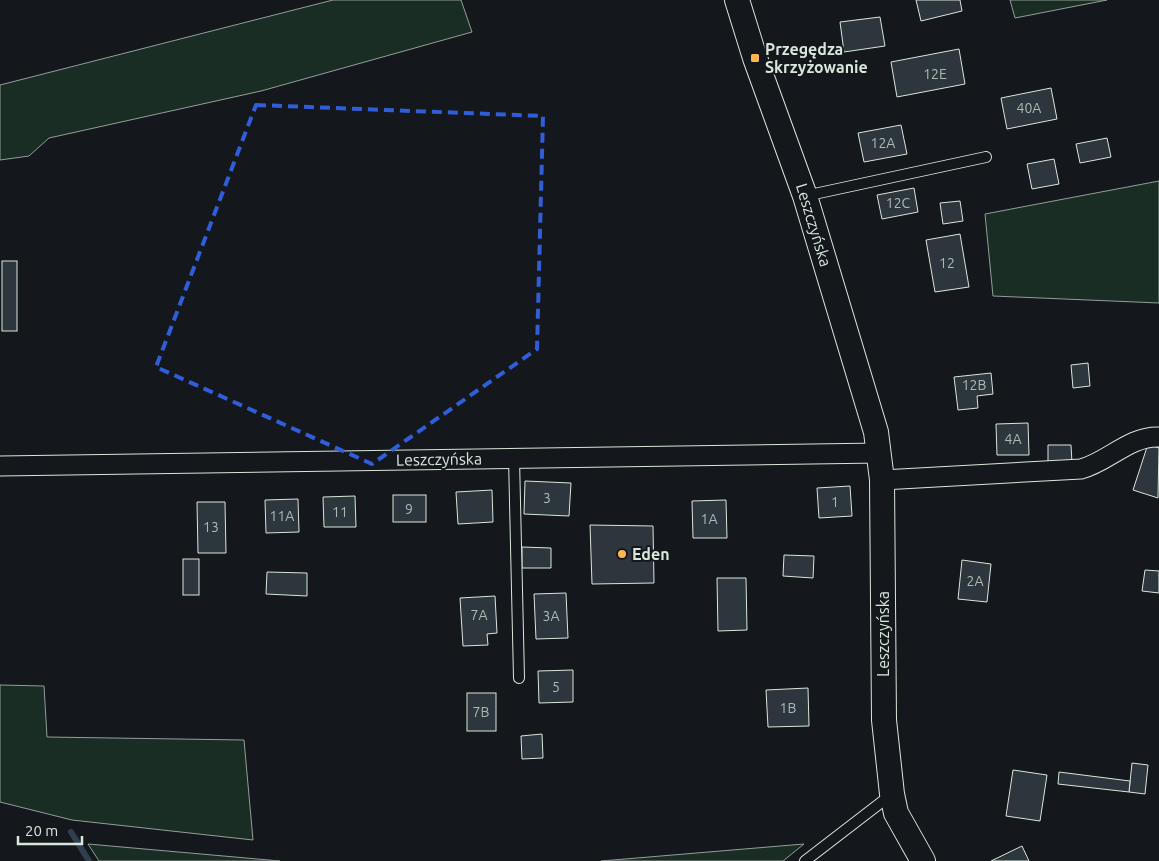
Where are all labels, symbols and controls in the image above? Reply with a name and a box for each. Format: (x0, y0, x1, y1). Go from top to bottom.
place label: Przegędza Skrzyżowanie (765, 40, 868, 76)
marker: Przegędza Skrzyżowanie (749, 52, 761, 64)
house number: 12E (923, 66, 947, 82)
house number: 40A (1017, 100, 1041, 116)
house number: 12A (871, 135, 895, 151)
street label: Leszczyńska (793, 181, 835, 269)
house number: 12C (886, 195, 911, 211)
house number: 12 (939, 255, 955, 271)
house number: 12B (962, 377, 986, 393)
house number: 4A (1005, 431, 1022, 447)
street label: Leszczyńska (396, 449, 482, 469)
house number: 3 (543, 490, 551, 506)
house number: 1 (831, 494, 839, 510)
house number: 9 (405, 501, 413, 517)
house number: 11 (332, 504, 348, 520)
house number: 11A (270, 508, 294, 524)
house number: 1A (701, 511, 718, 527)
house number: 13 (203, 519, 219, 535)
place label: Eden (632, 545, 670, 563)
marker: Eden (616, 548, 628, 560)
house number: 2A (967, 573, 984, 589)
street label: Leszczyńska (874, 591, 892, 677)
house number: 7A (471, 607, 488, 623)
house number: 3A (543, 608, 560, 624)
house number: 5 (552, 679, 560, 695)
house number: 1B (780, 700, 796, 716)
house number: 7B (473, 704, 489, 720)
scale bar (18, 814, 81, 846)
text: 20 m (25, 822, 58, 839)

